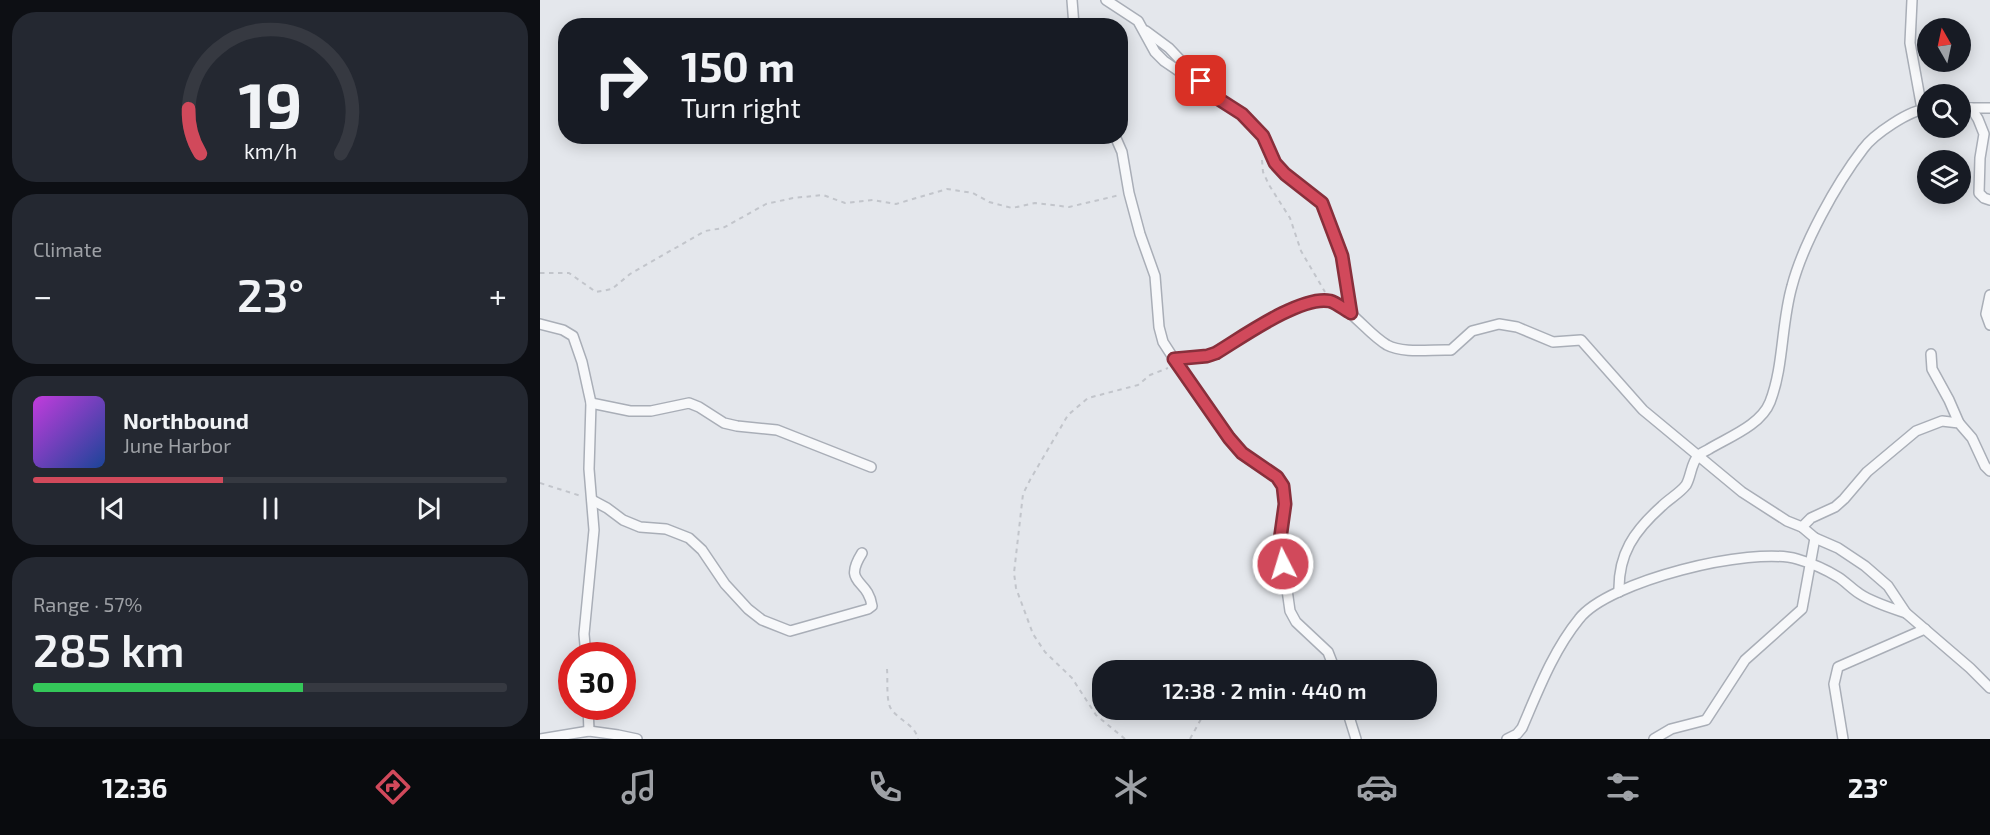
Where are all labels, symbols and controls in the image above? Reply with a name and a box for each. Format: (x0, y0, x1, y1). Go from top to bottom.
north arrow (1917, 18, 1971, 72)
map controls (1917, 18, 1971, 204)
text: 150 m (681, 40, 795, 90)
icon: right (582, 42, 660, 120)
pin (1175, 55, 1226, 106)
icon: arrive (1184, 64, 1217, 97)
text: 19 (238, 66, 302, 141)
button: search (1917, 84, 1971, 138)
text: Turn right (681, 91, 801, 123)
text: km/h (243, 138, 297, 163)
button: layers (1917, 150, 1971, 204)
text: Climate (33, 237, 102, 261)
text: 23° (237, 267, 304, 321)
text: − (33, 275, 52, 315)
text: + (489, 275, 507, 315)
text: Northbound (123, 407, 249, 433)
text: June Harbor (123, 433, 231, 457)
icon: previous (96, 492, 129, 525)
icon: pause (254, 492, 287, 525)
icon: next (412, 492, 445, 525)
position arrow (1251, 532, 1315, 596)
text: Range · 57% (33, 592, 142, 616)
text: 285 km (33, 622, 185, 676)
speed limit sign: 30 (558, 642, 636, 720)
text: 12:38 · 2 min · 440 m (1162, 677, 1367, 703)
icon: directions (372, 766, 414, 808)
icon: music (618, 766, 660, 808)
icon: phone (864, 766, 906, 808)
icon: climate (1110, 766, 1152, 808)
icon: car (1356, 766, 1398, 808)
icon: filters (1602, 766, 1644, 808)
text: 12:36 (102, 771, 168, 803)
text: 23° (1848, 771, 1888, 803)

